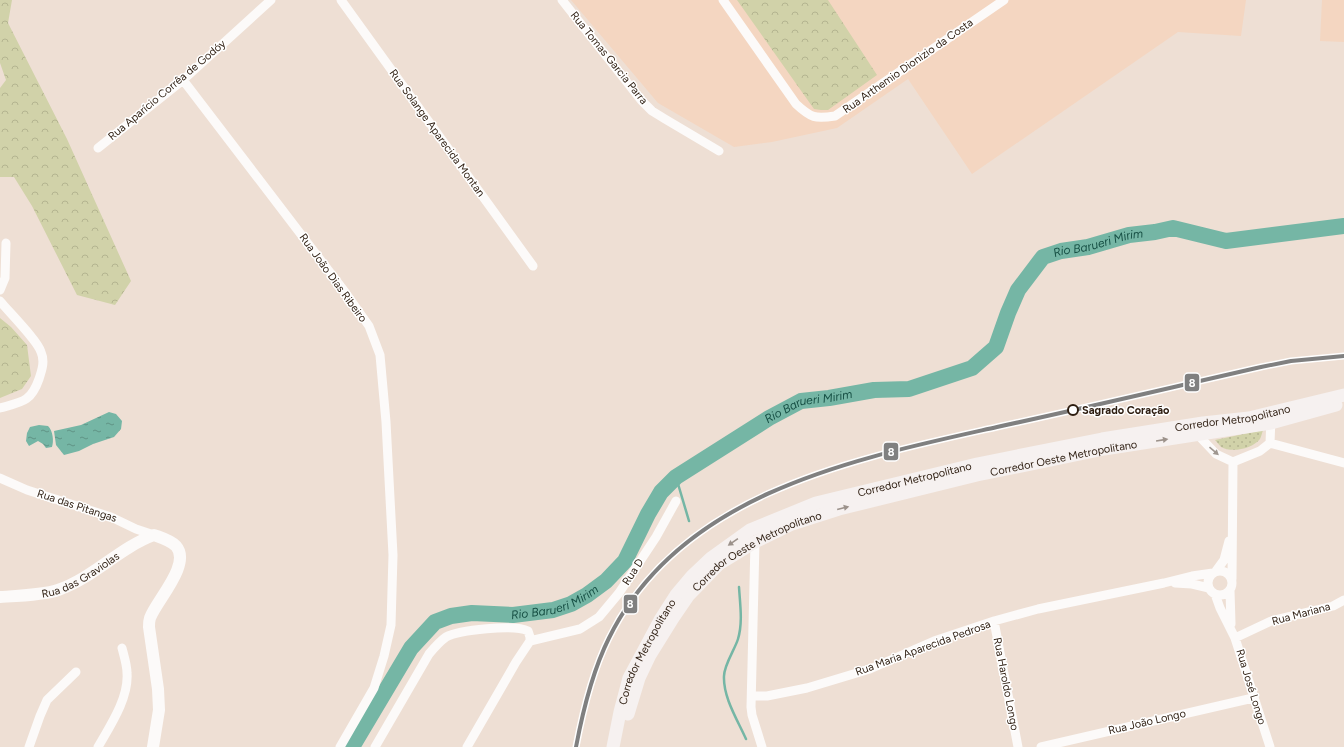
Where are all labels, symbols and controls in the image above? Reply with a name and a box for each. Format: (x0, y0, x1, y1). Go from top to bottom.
street label: Rua Tomas Garcia Parra (568, 9, 650, 107)
street label: Rua Arthemio Dionizio da Costa (840, 16, 976, 116)
street label: Rua Aparício Corrêa de Godóy (106, 37, 229, 143)
street label: Rua Solange Aparecida Montan (386, 67, 488, 199)
water label: Rio Barueri Mirim (1051, 226, 1144, 260)
street label: Rua João Dias Ribeiro (297, 231, 369, 325)
line badge: 8 (1184, 373, 1200, 392)
text: 8 (1189, 377, 1196, 390)
water label: Rio Barueri Mirim (762, 387, 853, 426)
street label: Corredor Metropolitano (1174, 402, 1291, 434)
marker: Sagrado Coração (1067, 404, 1079, 416)
place label: Sagrado Coração (1082, 404, 1170, 417)
street label: Corredor Oeste Metropolitano (989, 437, 1138, 479)
one-way arrow (1155, 437, 1168, 443)
line badge: 8 (883, 442, 899, 461)
text: 8 (888, 446, 895, 459)
one-way arrow (1208, 446, 1219, 455)
street label: Corredor Metropolitano (856, 459, 973, 499)
street label: Rua das Pitangas (35, 487, 119, 525)
one-way arrow (837, 505, 849, 511)
street label: Corredor Oeste Metropolitano (690, 509, 823, 594)
one-way arrow (728, 538, 738, 546)
street label: Rua das Graviolas (40, 549, 122, 600)
street label: Rua D (620, 556, 647, 588)
water label: Rio Barueri Mirim (510, 582, 601, 622)
line badge: 8 (623, 594, 638, 614)
street label: Corredor Metropolitano (616, 596, 678, 706)
text: 8 (627, 598, 634, 611)
street label: Rua Mariana (1270, 600, 1332, 628)
street label: Rua Maria Aparecida Pedrosa (854, 617, 992, 679)
street label: Rua Haroldo Longo (991, 636, 1021, 732)
street label: Rua José Longo (1233, 648, 1269, 726)
street label: Rua João Longo (1107, 707, 1187, 737)

